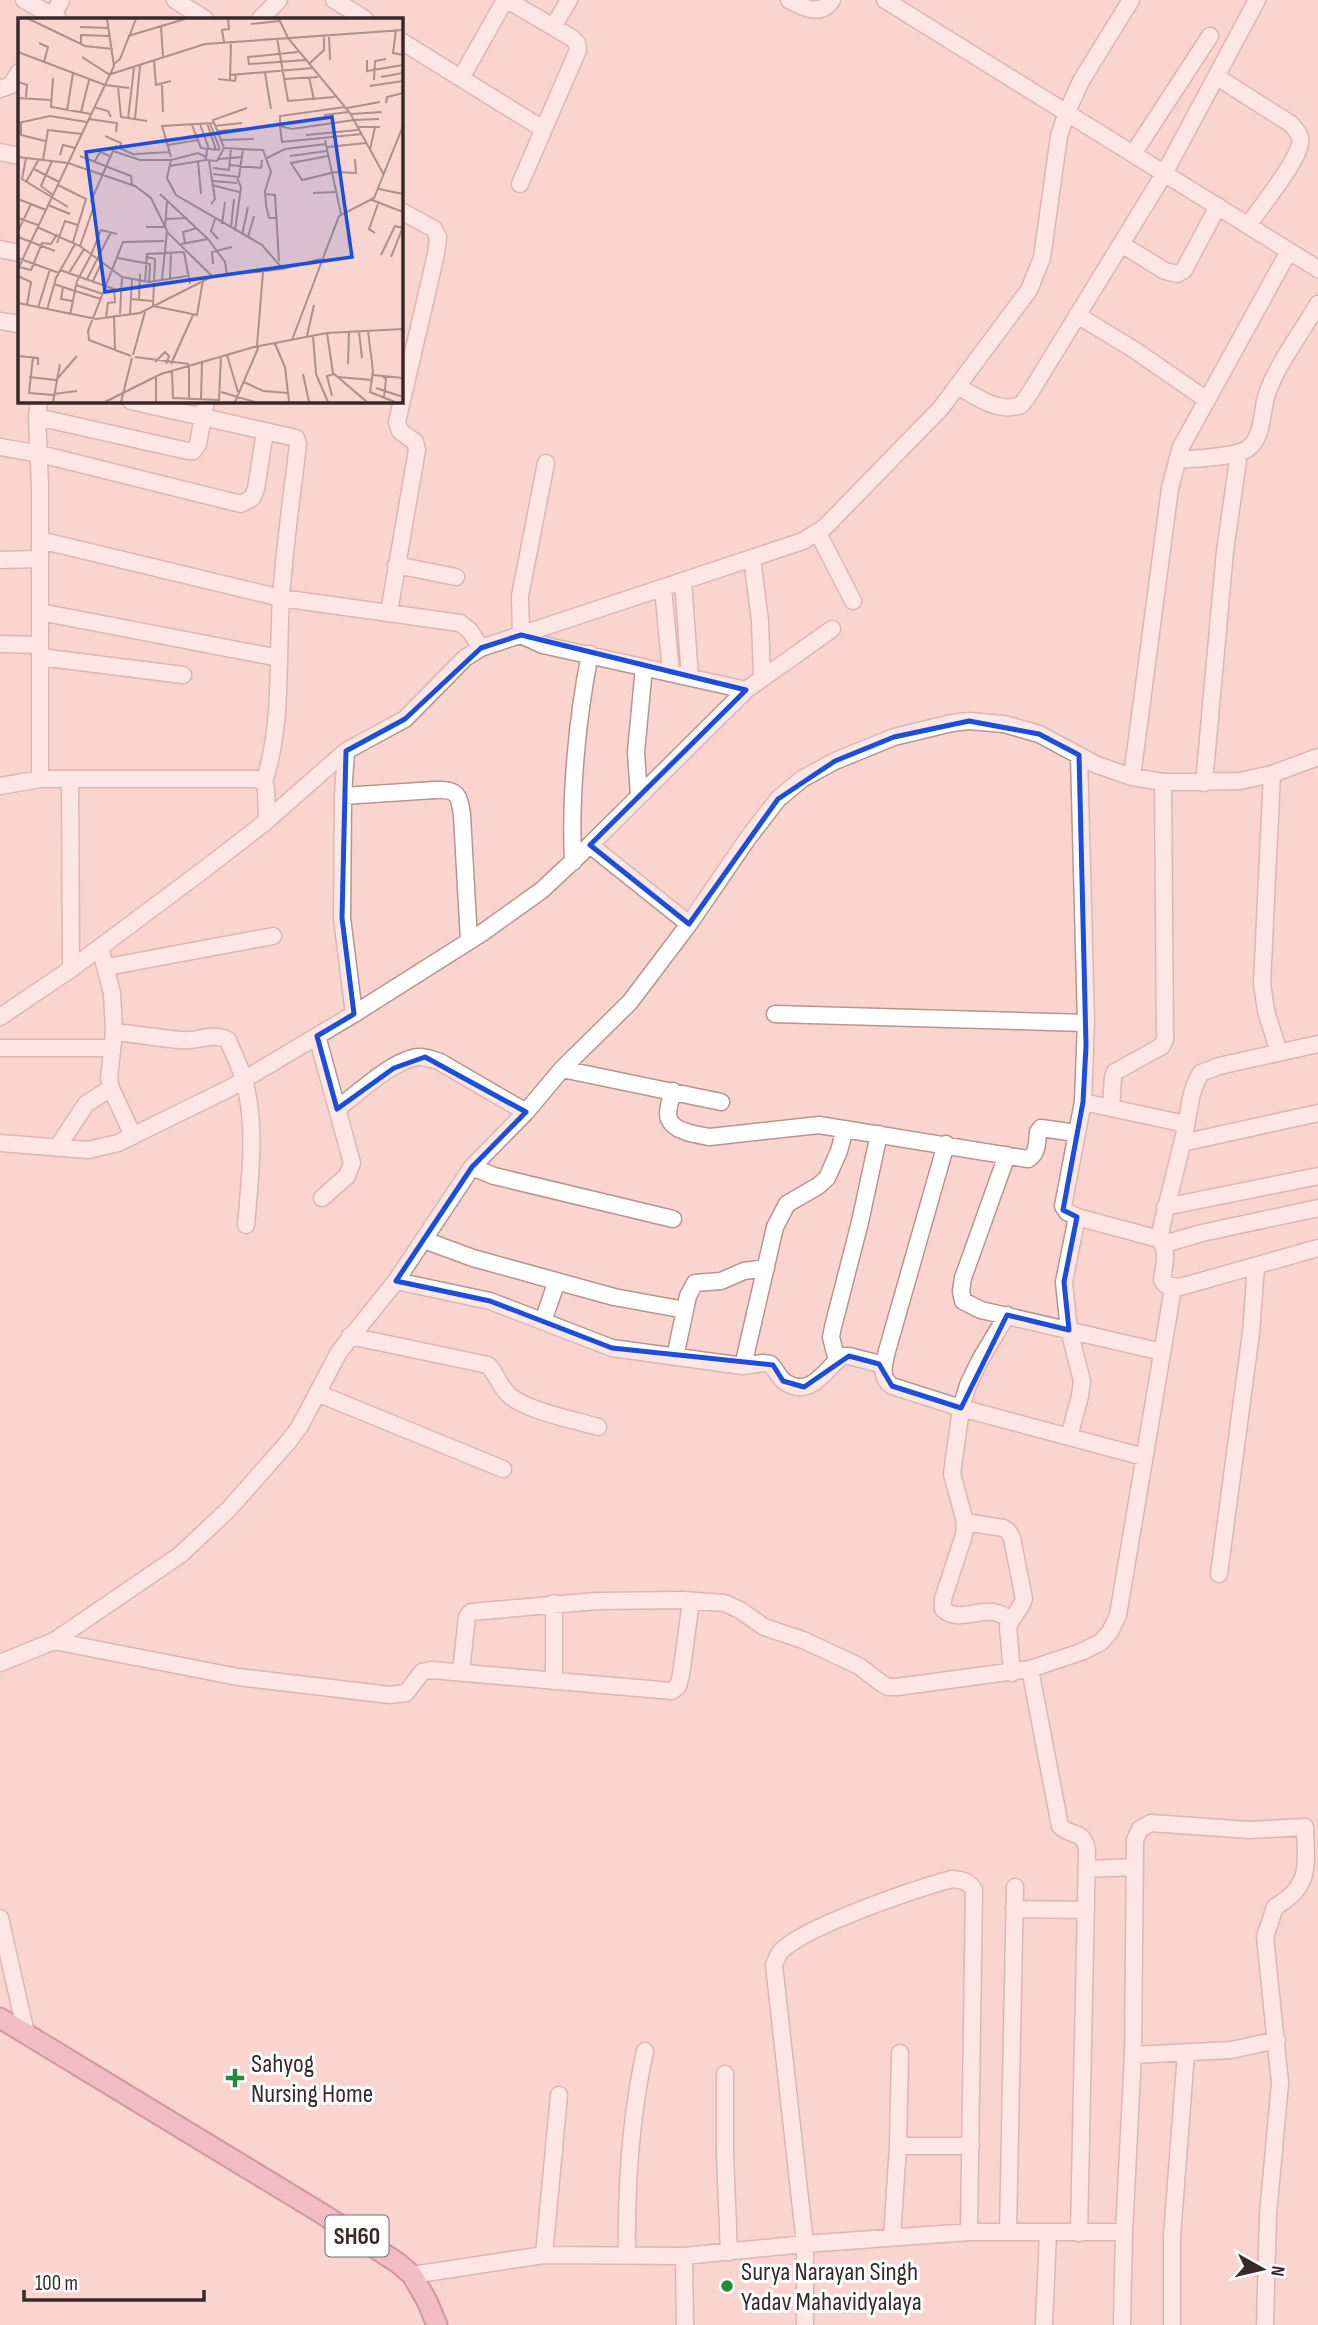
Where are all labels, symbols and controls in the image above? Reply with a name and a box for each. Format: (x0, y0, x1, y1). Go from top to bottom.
inset map (18, 18, 402, 402)
place label: Sahyog Nursing Home (251, 2049, 373, 2110)
marker: Sahyog Nursing Home (225, 2068, 245, 2088)
road number: SH60 (326, 2216, 388, 2256)
north arrow (1227, 2234, 1297, 2304)
place label: Surya Narayan Singh Yadav Mahavidyalaya (741, 2257, 922, 2318)
scale bar (24, 2258, 205, 2302)
text: N (1265, 2265, 1289, 2278)
text: 100 m (35, 2271, 78, 2296)
marker: Surya Narayan Singh Yadav Mahavidyalaya (719, 2278, 735, 2294)

